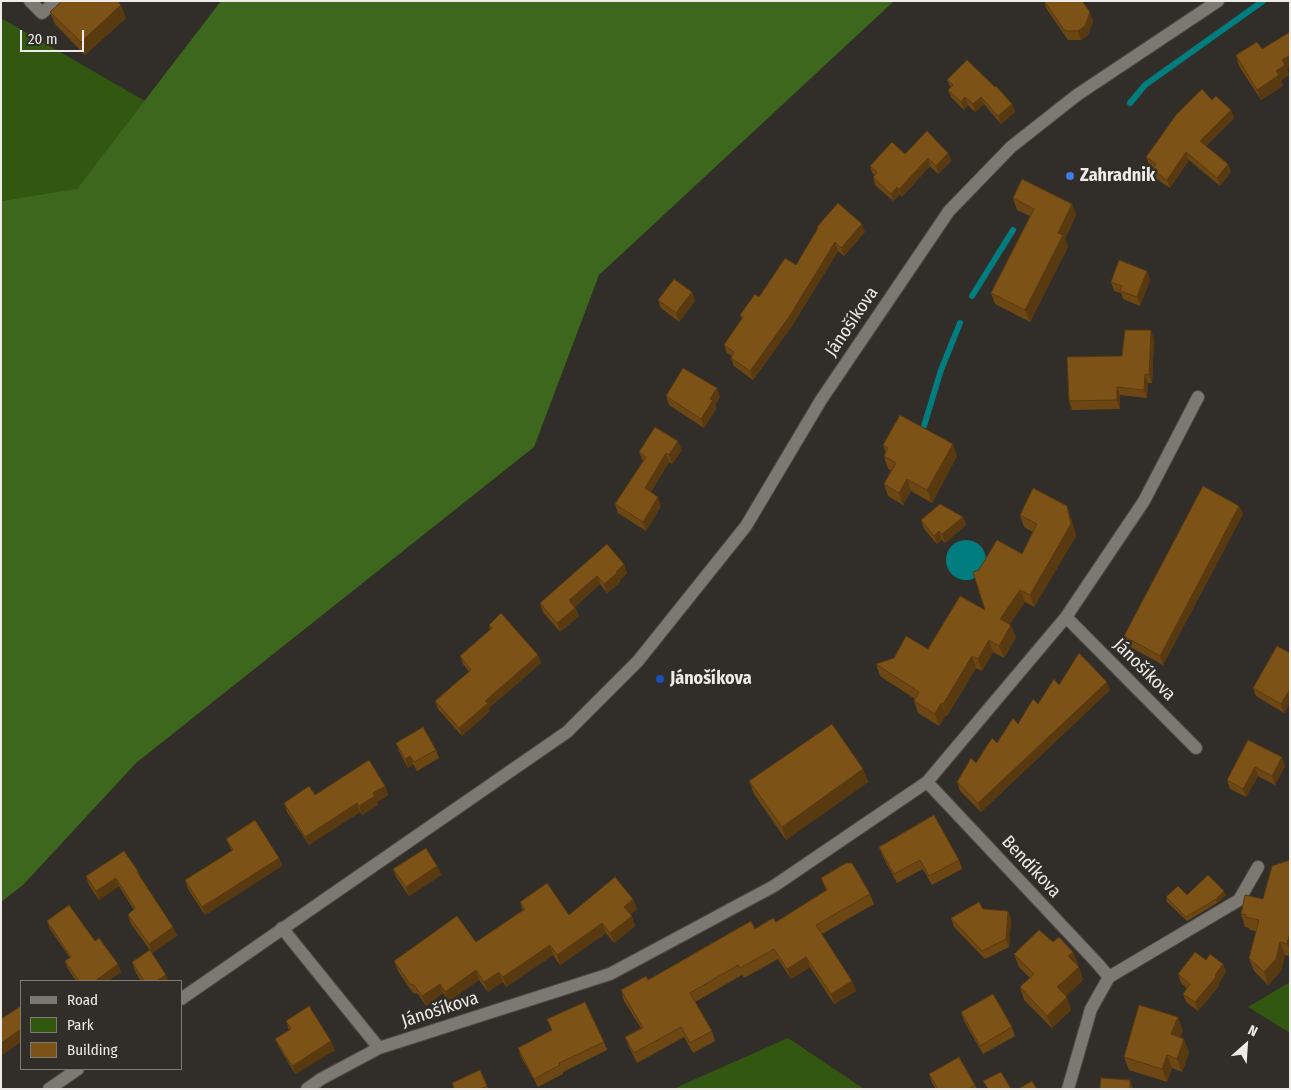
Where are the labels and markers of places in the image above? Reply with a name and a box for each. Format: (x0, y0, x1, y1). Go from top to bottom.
place label: Zahradnik (1080, 165, 1155, 187)
marker: Zahradnik (1064, 170, 1076, 182)
place label: Jánošíkova (670, 668, 752, 690)
marker: Jánošíkova (654, 673, 666, 685)

